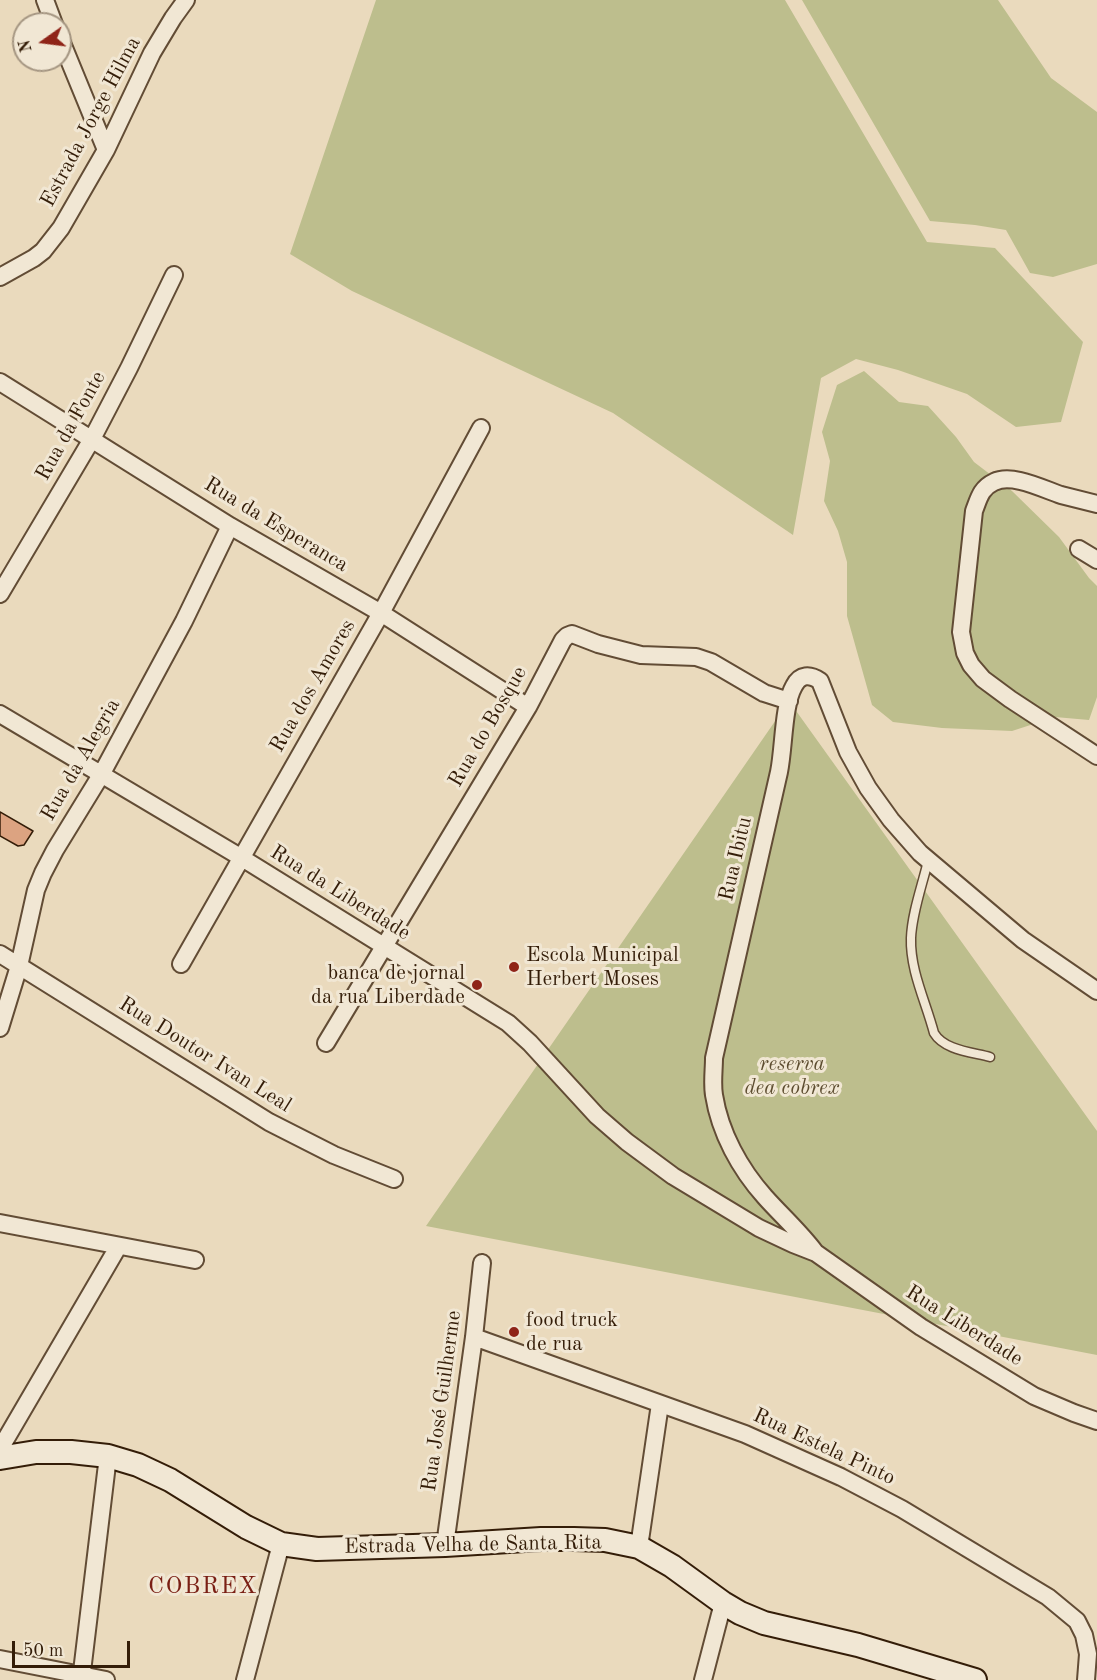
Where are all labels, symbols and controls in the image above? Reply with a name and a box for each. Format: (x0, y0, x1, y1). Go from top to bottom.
north arrow (12, 12, 72, 72)
street label: Estrada Jorge Hilma (35, 32, 147, 212)
text: N (17, 38, 36, 54)
street label: Rua da Fonte (31, 367, 111, 485)
street label: Rua da Esperanca (199, 472, 353, 578)
street label: Rua dos Amores (265, 615, 361, 757)
street label: Rua do Bosque (443, 662, 533, 792)
street label: Rua da Alegria (36, 694, 126, 826)
street label: Rua Ibitu (714, 814, 758, 904)
street label: Rua da Liberdade (265, 840, 415, 946)
place label: Escola Municipal Herbert Moses (526, 942, 679, 992)
place label: banca de jornal da rua Liberdade (311, 960, 465, 1010)
marker: Escola Municipal Herbert Moses (507, 960, 521, 974)
marker: banca de jornal da rua Liberdade (470, 978, 484, 992)
street label: Rua Doutor Ivan Leal (114, 992, 296, 1118)
park label: reserva dea cobrex (744, 1051, 840, 1101)
street label: Rua Liberdade (901, 1280, 1027, 1372)
place label: food truck de rua (526, 1307, 618, 1357)
street label: Rua José Guilherme (417, 1309, 467, 1493)
marker: food truck de rua (507, 1325, 521, 1339)
street label: Rua Estela Pinto (749, 1403, 899, 1491)
street label: Estrada Velha de Santa Rita (344, 1530, 602, 1560)
district label: COBREX (148, 1573, 258, 1601)
scale bar (15, 1629, 134, 1667)
text: 50 m (23, 1642, 63, 1660)

